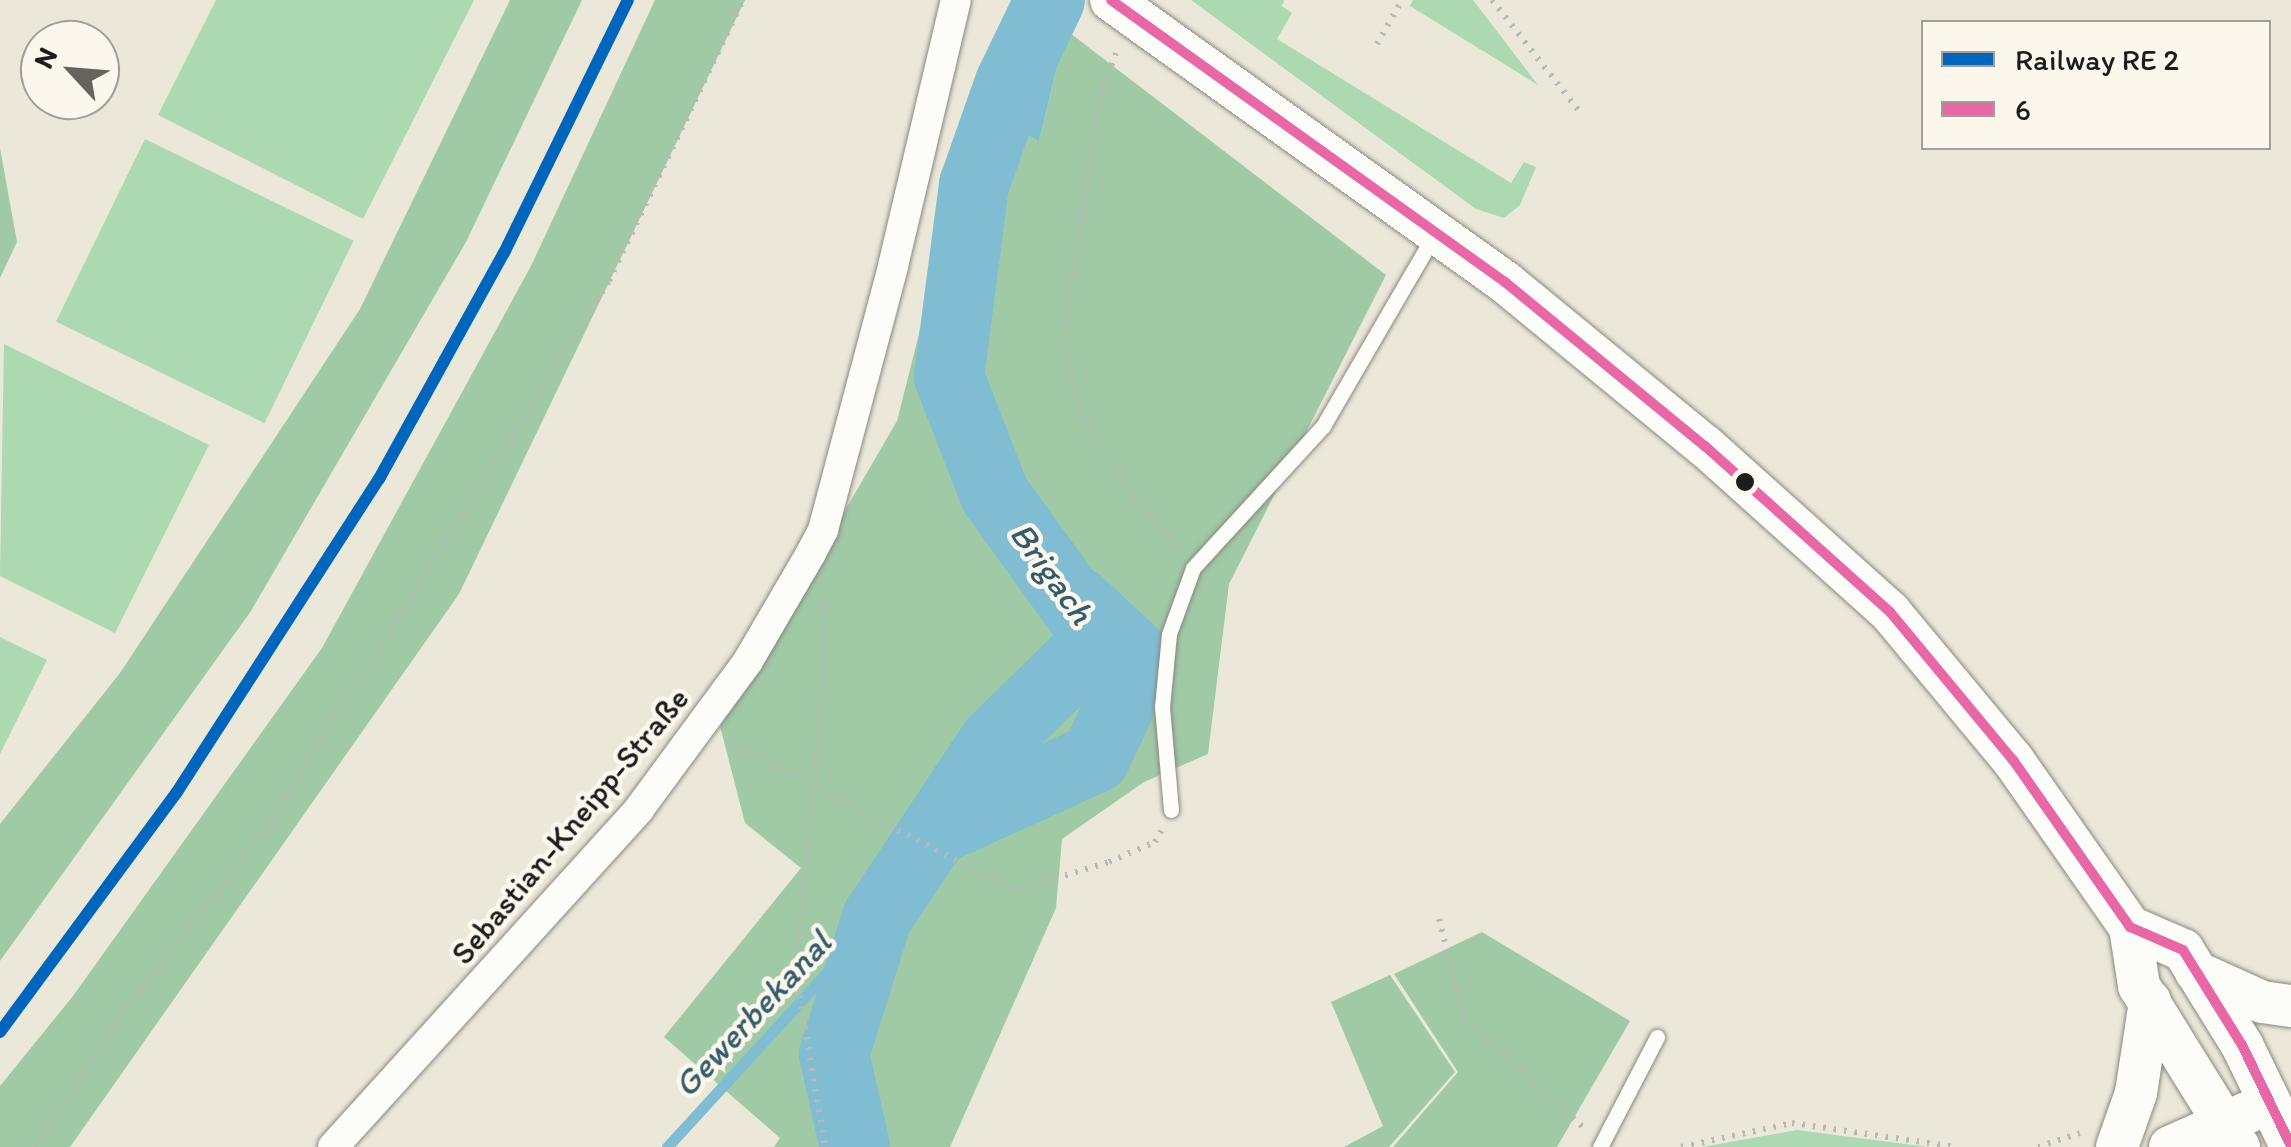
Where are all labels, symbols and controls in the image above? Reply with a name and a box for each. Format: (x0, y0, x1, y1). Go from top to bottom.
north arrow (20, 20, 120, 120)
legend (1921, 20, 2271, 150)
text: Railway RE 2 (2015, 41, 2179, 78)
text: N (25, 42, 64, 74)
text: 6 (2015, 91, 2031, 128)
unlabelled marker (1735, 472, 1755, 492)
water label: Brigach (1001, 514, 1103, 632)
street label: Sebastian-Kneipp-Straße (443, 680, 697, 972)
water label: Gewerbekanal (664, 922, 840, 1106)

